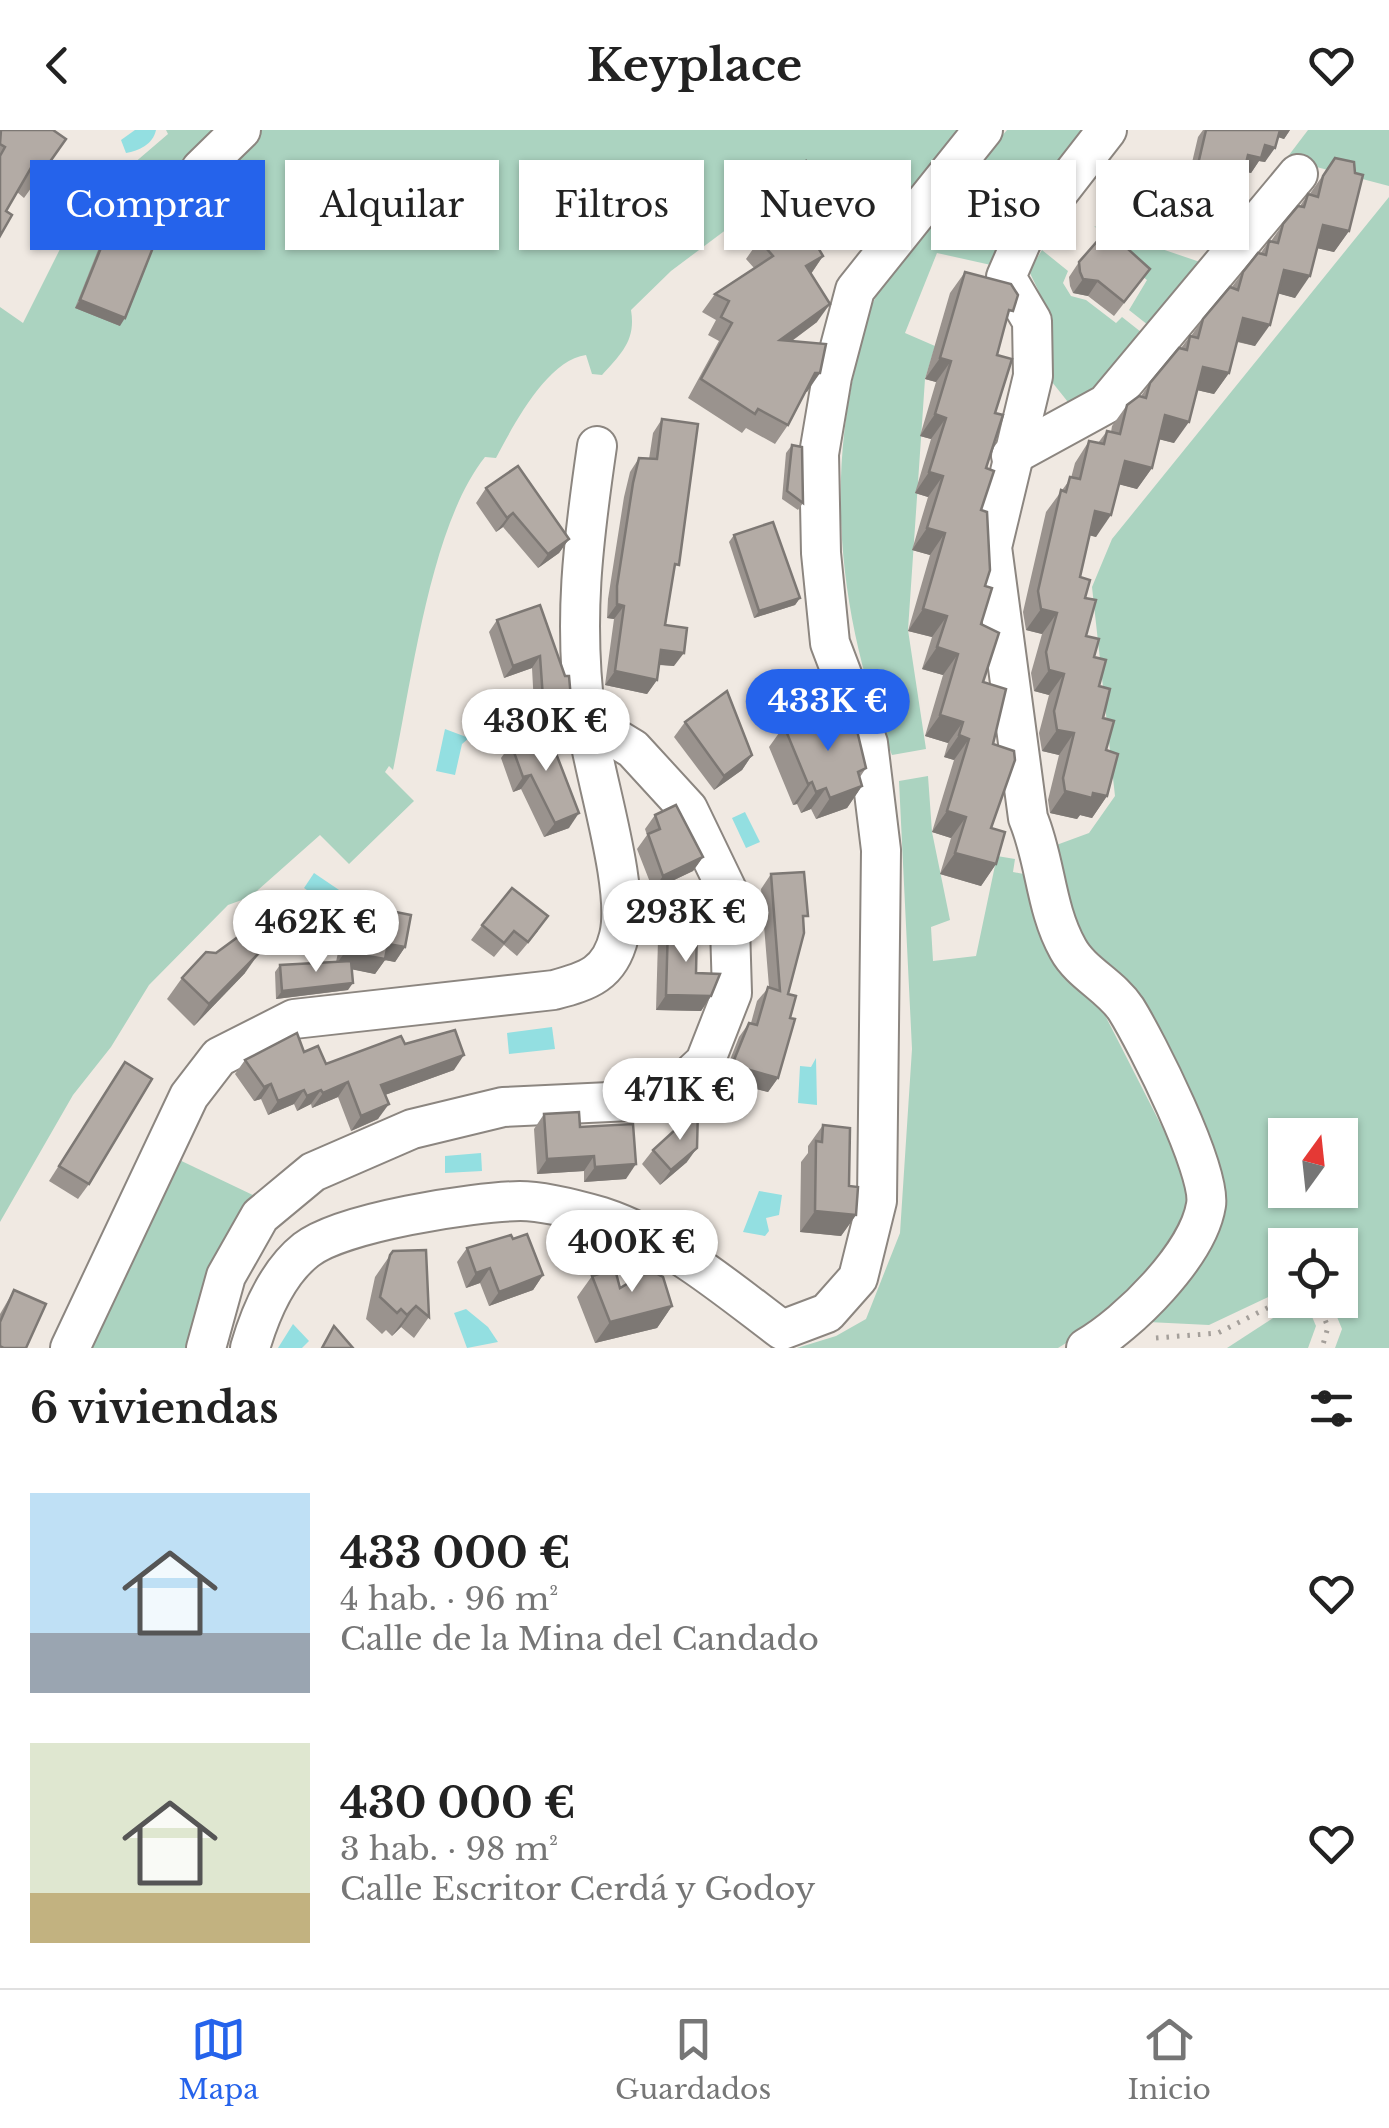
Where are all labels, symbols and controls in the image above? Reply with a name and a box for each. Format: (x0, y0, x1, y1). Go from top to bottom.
text: Keyplace (587, 37, 802, 93)
icon: back (30, 38, 85, 93)
icon: heart (1304, 38, 1359, 93)
chip: Comprar (30, 160, 265, 250)
chip: Alquilar (285, 160, 499, 250)
chip: Filtros (519, 160, 704, 250)
chip: Nuevo (724, 160, 911, 250)
chip: Piso (931, 160, 1076, 250)
chip: Casa (1096, 160, 1249, 250)
pin: 433K € (747, 669, 909, 754)
text: 433K € (768, 681, 888, 721)
pin: 430K € (465, 689, 627, 774)
text: 430K € (484, 701, 608, 741)
pin: 293K € (605, 880, 767, 965)
pin: 462K € (235, 890, 397, 975)
text: 293K € (625, 892, 747, 932)
text: 462K € (255, 902, 377, 942)
pin: 471K € (599, 1058, 761, 1143)
text: 471K € (625, 1070, 735, 1110)
north arrow (1268, 1118, 1358, 1208)
map controls (1268, 1118, 1358, 1318)
pin: 400K € (551, 1210, 713, 1295)
text: 400K € (568, 1222, 696, 1262)
button: locate (1268, 1228, 1358, 1318)
icon: filters (1304, 1381, 1359, 1436)
text: 6 viviendas (30, 1382, 278, 1434)
text: 433 000 € (340, 1527, 571, 1579)
icon: home (110, 1533, 230, 1653)
icon: heart (1304, 1566, 1359, 1621)
text: 4 hab. · 96 m² (340, 1579, 558, 1619)
text: Calle de la Mina del Candado (340, 1619, 819, 1659)
text: 430 000 € (340, 1777, 576, 1829)
icon: home (110, 1783, 230, 1903)
icon: heart (1304, 1816, 1359, 1871)
text: 3 hab. · 98 m² (340, 1829, 558, 1869)
text: Calle Escritor Cerdá y Godoy (340, 1869, 815, 1909)
tab: Mapa (178, 2012, 259, 2107)
tab: Guardados (615, 2012, 771, 2107)
tab: Inicio (1127, 2012, 1211, 2107)

